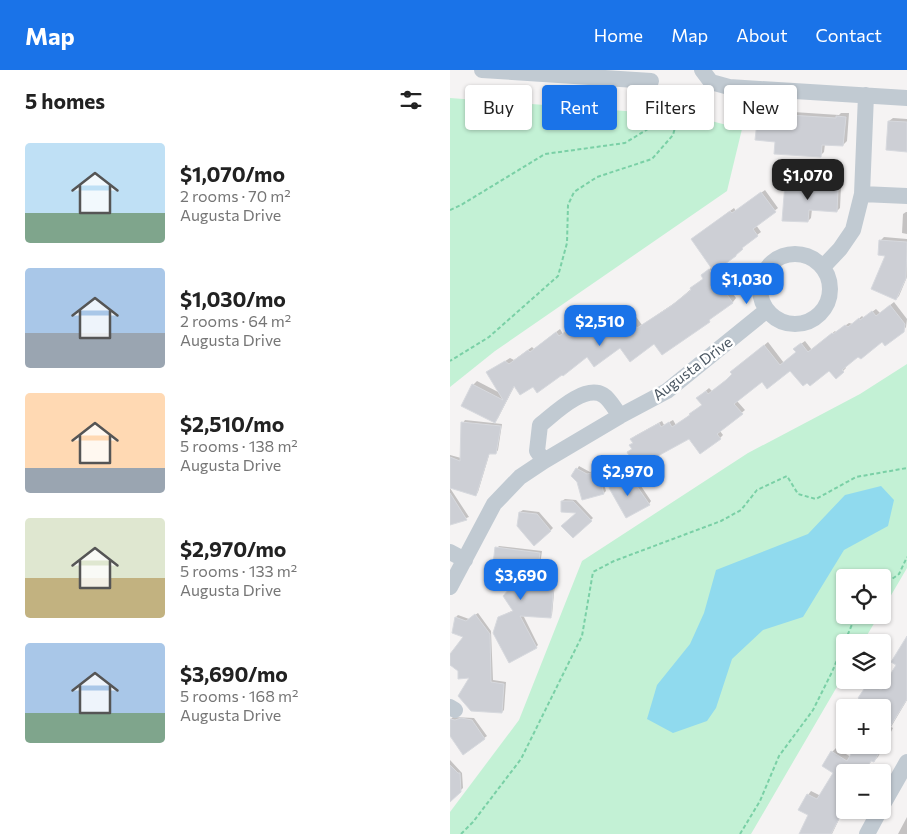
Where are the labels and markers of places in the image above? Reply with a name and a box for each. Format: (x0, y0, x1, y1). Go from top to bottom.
pin: $1,070 (767, 158, 849, 201)
pin: $1,030 (706, 262, 788, 305)
pin: $2,510 (559, 304, 641, 347)
pin: $2,970 (587, 454, 669, 497)
pin: $3,690 (480, 558, 562, 601)

